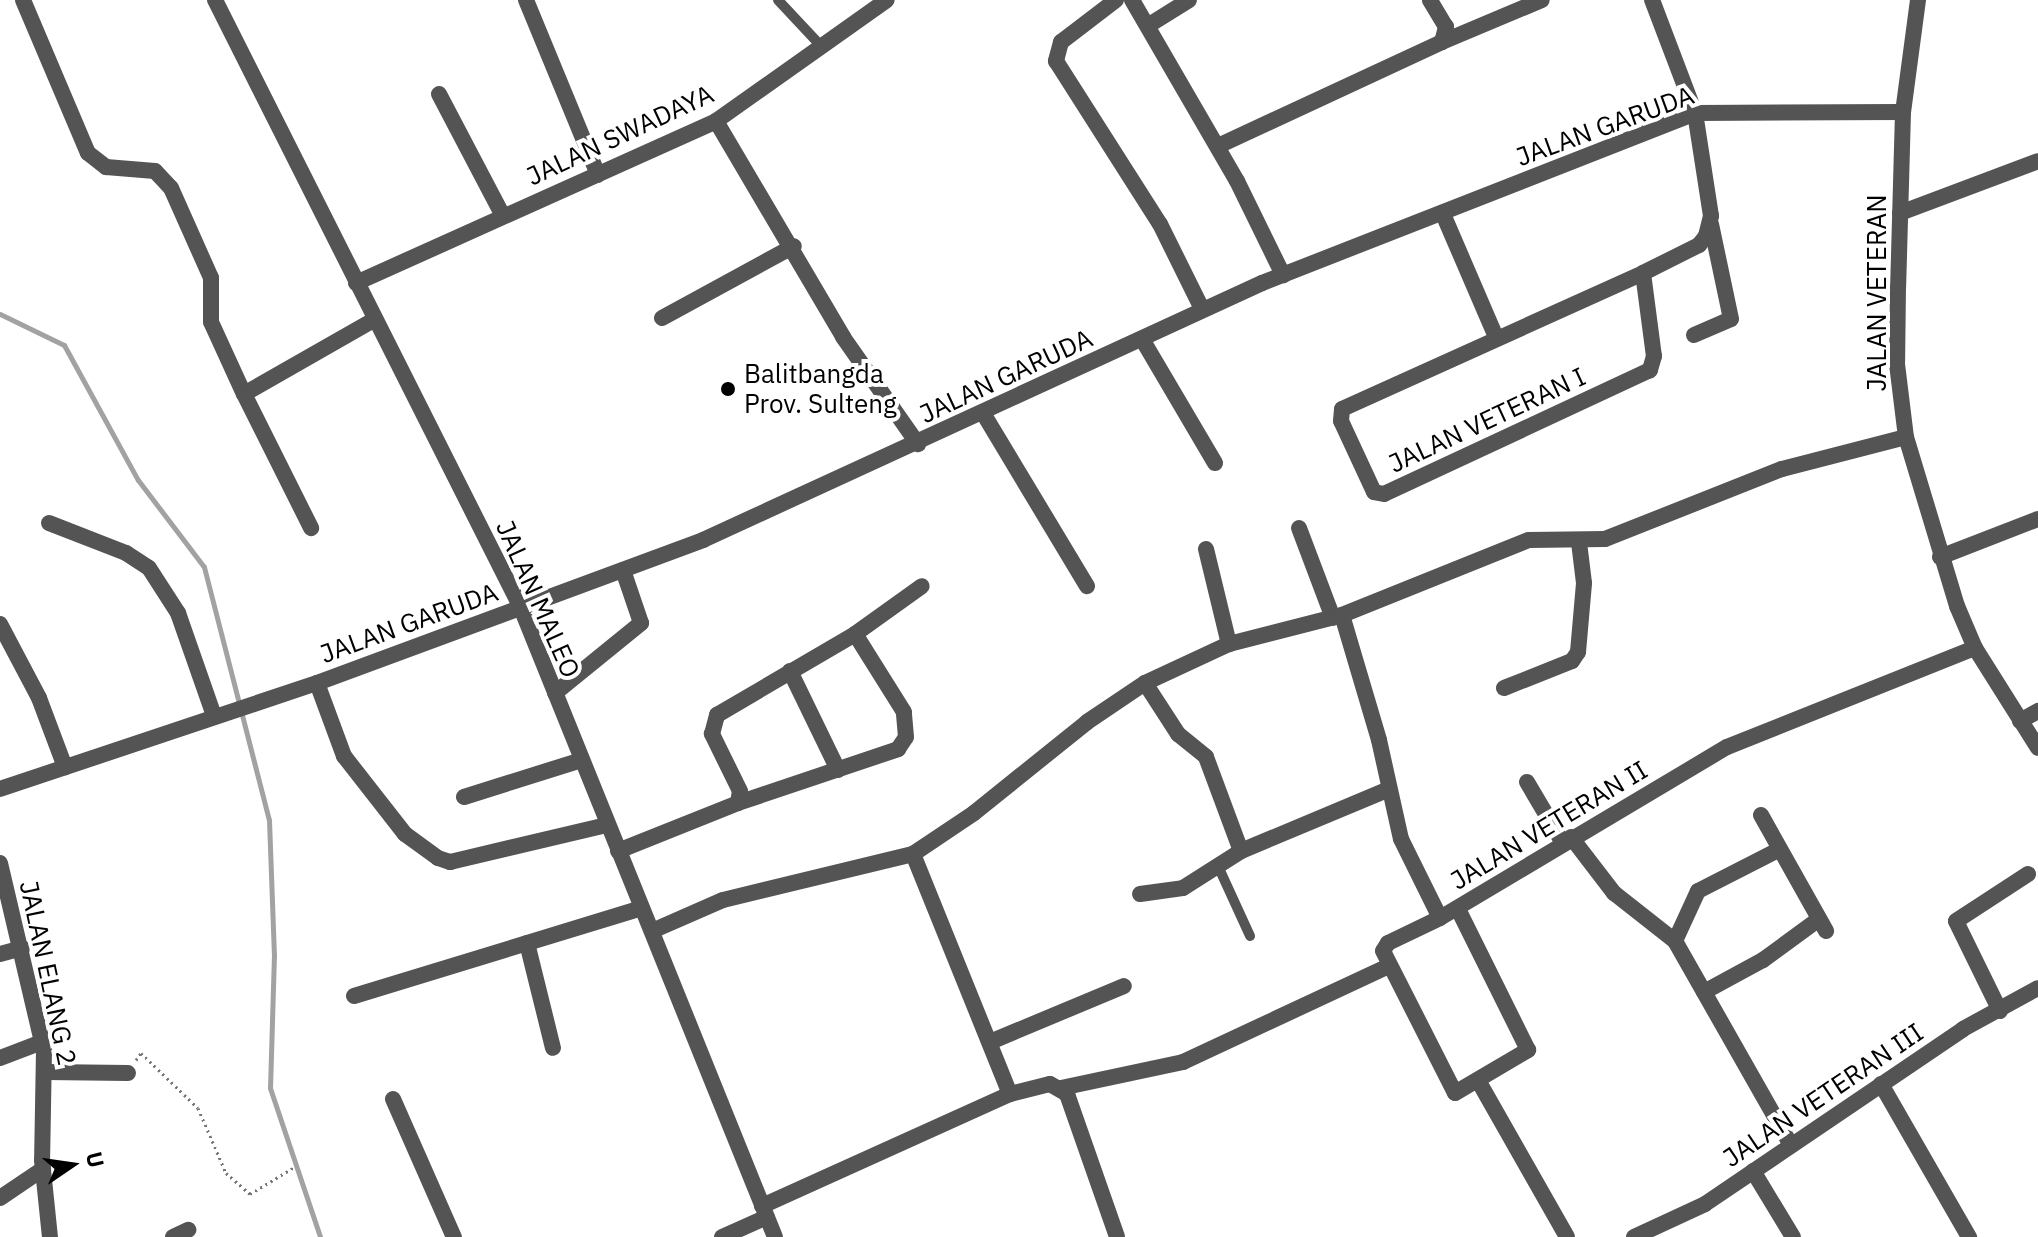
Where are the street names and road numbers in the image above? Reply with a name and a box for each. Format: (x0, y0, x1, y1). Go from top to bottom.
street label: JALAN SWADAYA (522, 78, 718, 192)
street label: JALAN GARUDA (1512, 79, 1698, 173)
street label: JALAN VETERAN (1861, 194, 1893, 392)
street label: JALAN GARUDA (915, 322, 1097, 430)
street label: JALAN VETERAN I (1384, 361, 1590, 479)
street label: JALAN MALEO (489, 516, 587, 682)
street label: JALAN GARUDA (316, 576, 502, 670)
street label: JALAN VETERAN II (1445, 754, 1653, 896)
street label: JALAN ELANG 2 (13, 878, 83, 1068)
street label: JALAN VETERAN III (1717, 1016, 1929, 1174)

